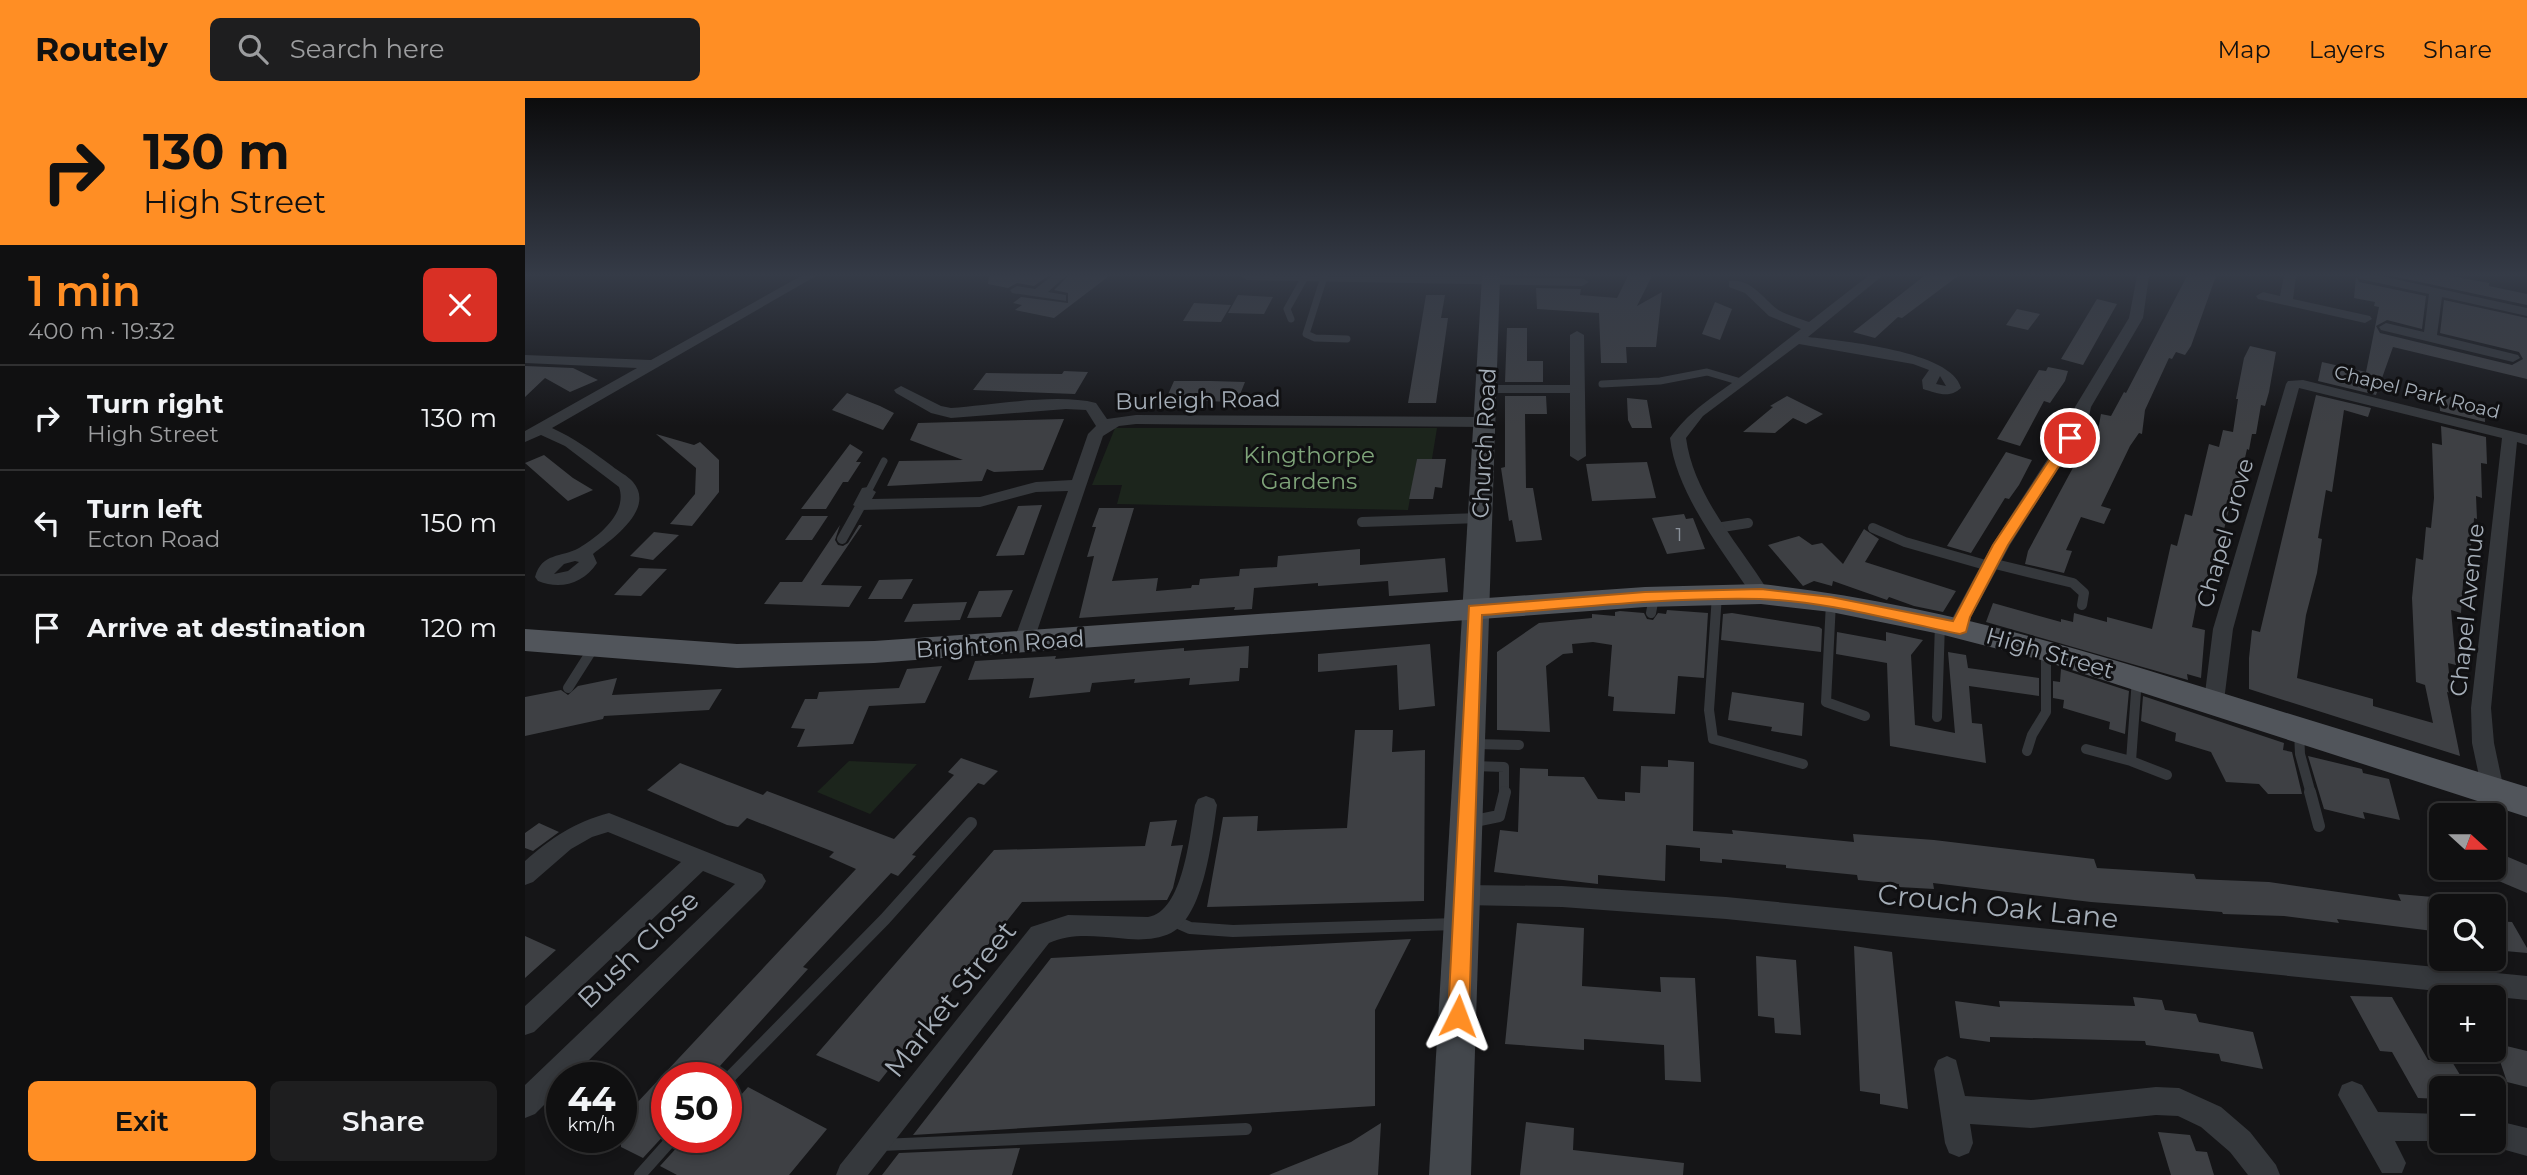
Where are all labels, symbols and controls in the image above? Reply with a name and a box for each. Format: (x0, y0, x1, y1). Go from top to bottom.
search box (210, 18, 700, 81)
text: Routely (35, 29, 168, 69)
icon: search (234, 30, 272, 68)
text: Search here (290, 33, 445, 65)
text: Map (2217, 35, 2271, 64)
text: Layers (2309, 35, 2385, 64)
text: Share (2423, 35, 2492, 64)
text: 130 m (143, 122, 290, 181)
icon: right (28, 126, 119, 217)
text: High Street (143, 182, 326, 221)
text: 1 min (28, 265, 141, 317)
button: close (423, 268, 497, 342)
text: 400 m · 19:32 (28, 317, 175, 345)
street label: Chapel Park Road (2332, 360, 2502, 424)
street label: Church Road (1466, 367, 1502, 519)
street label: Burleigh Road (1115, 385, 1281, 415)
text: Turn right (87, 388, 223, 420)
icon: right (28, 399, 66, 437)
text: 130 m (421, 402, 497, 434)
pin (2040, 408, 2100, 468)
icon: arrive (2051, 419, 2089, 457)
text: High Street (87, 420, 219, 448)
park label: Kingthorpe Gardens (1243, 441, 1375, 495)
street label: Chapel Grove (2190, 455, 2260, 611)
text: Turn left (87, 493, 203, 525)
icon: left (28, 504, 66, 542)
text: 150 m (421, 507, 497, 539)
street label: Chapel Avenue (2444, 522, 2490, 698)
house number: 1 (1676, 523, 1682, 546)
text: Ecton Road (87, 525, 220, 553)
icon: arrive (28, 609, 66, 647)
text: Arrive at destination (87, 612, 366, 644)
text: 120 m (421, 612, 497, 644)
street label: High Street (1983, 621, 2117, 685)
street label: Brighton Road (915, 624, 1085, 664)
north arrow (2429, 803, 2506, 880)
map controls (2429, 803, 2506, 1153)
street label: Crouch Oak Lane (1876, 876, 2120, 936)
street label: Bush Close (570, 883, 706, 1015)
button: search (2429, 894, 2506, 971)
street label: Market Street (877, 914, 1023, 1084)
position arrow (1421, 979, 1495, 1053)
button: + (2429, 985, 2506, 1062)
speed limit sign: 50 (651, 1062, 742, 1153)
button: − (2429, 1076, 2506, 1153)
text: 44 (567, 1077, 616, 1120)
button: Exit (28, 1081, 256, 1161)
button: Share (270, 1081, 497, 1161)
text: km/h (567, 1114, 616, 1136)

